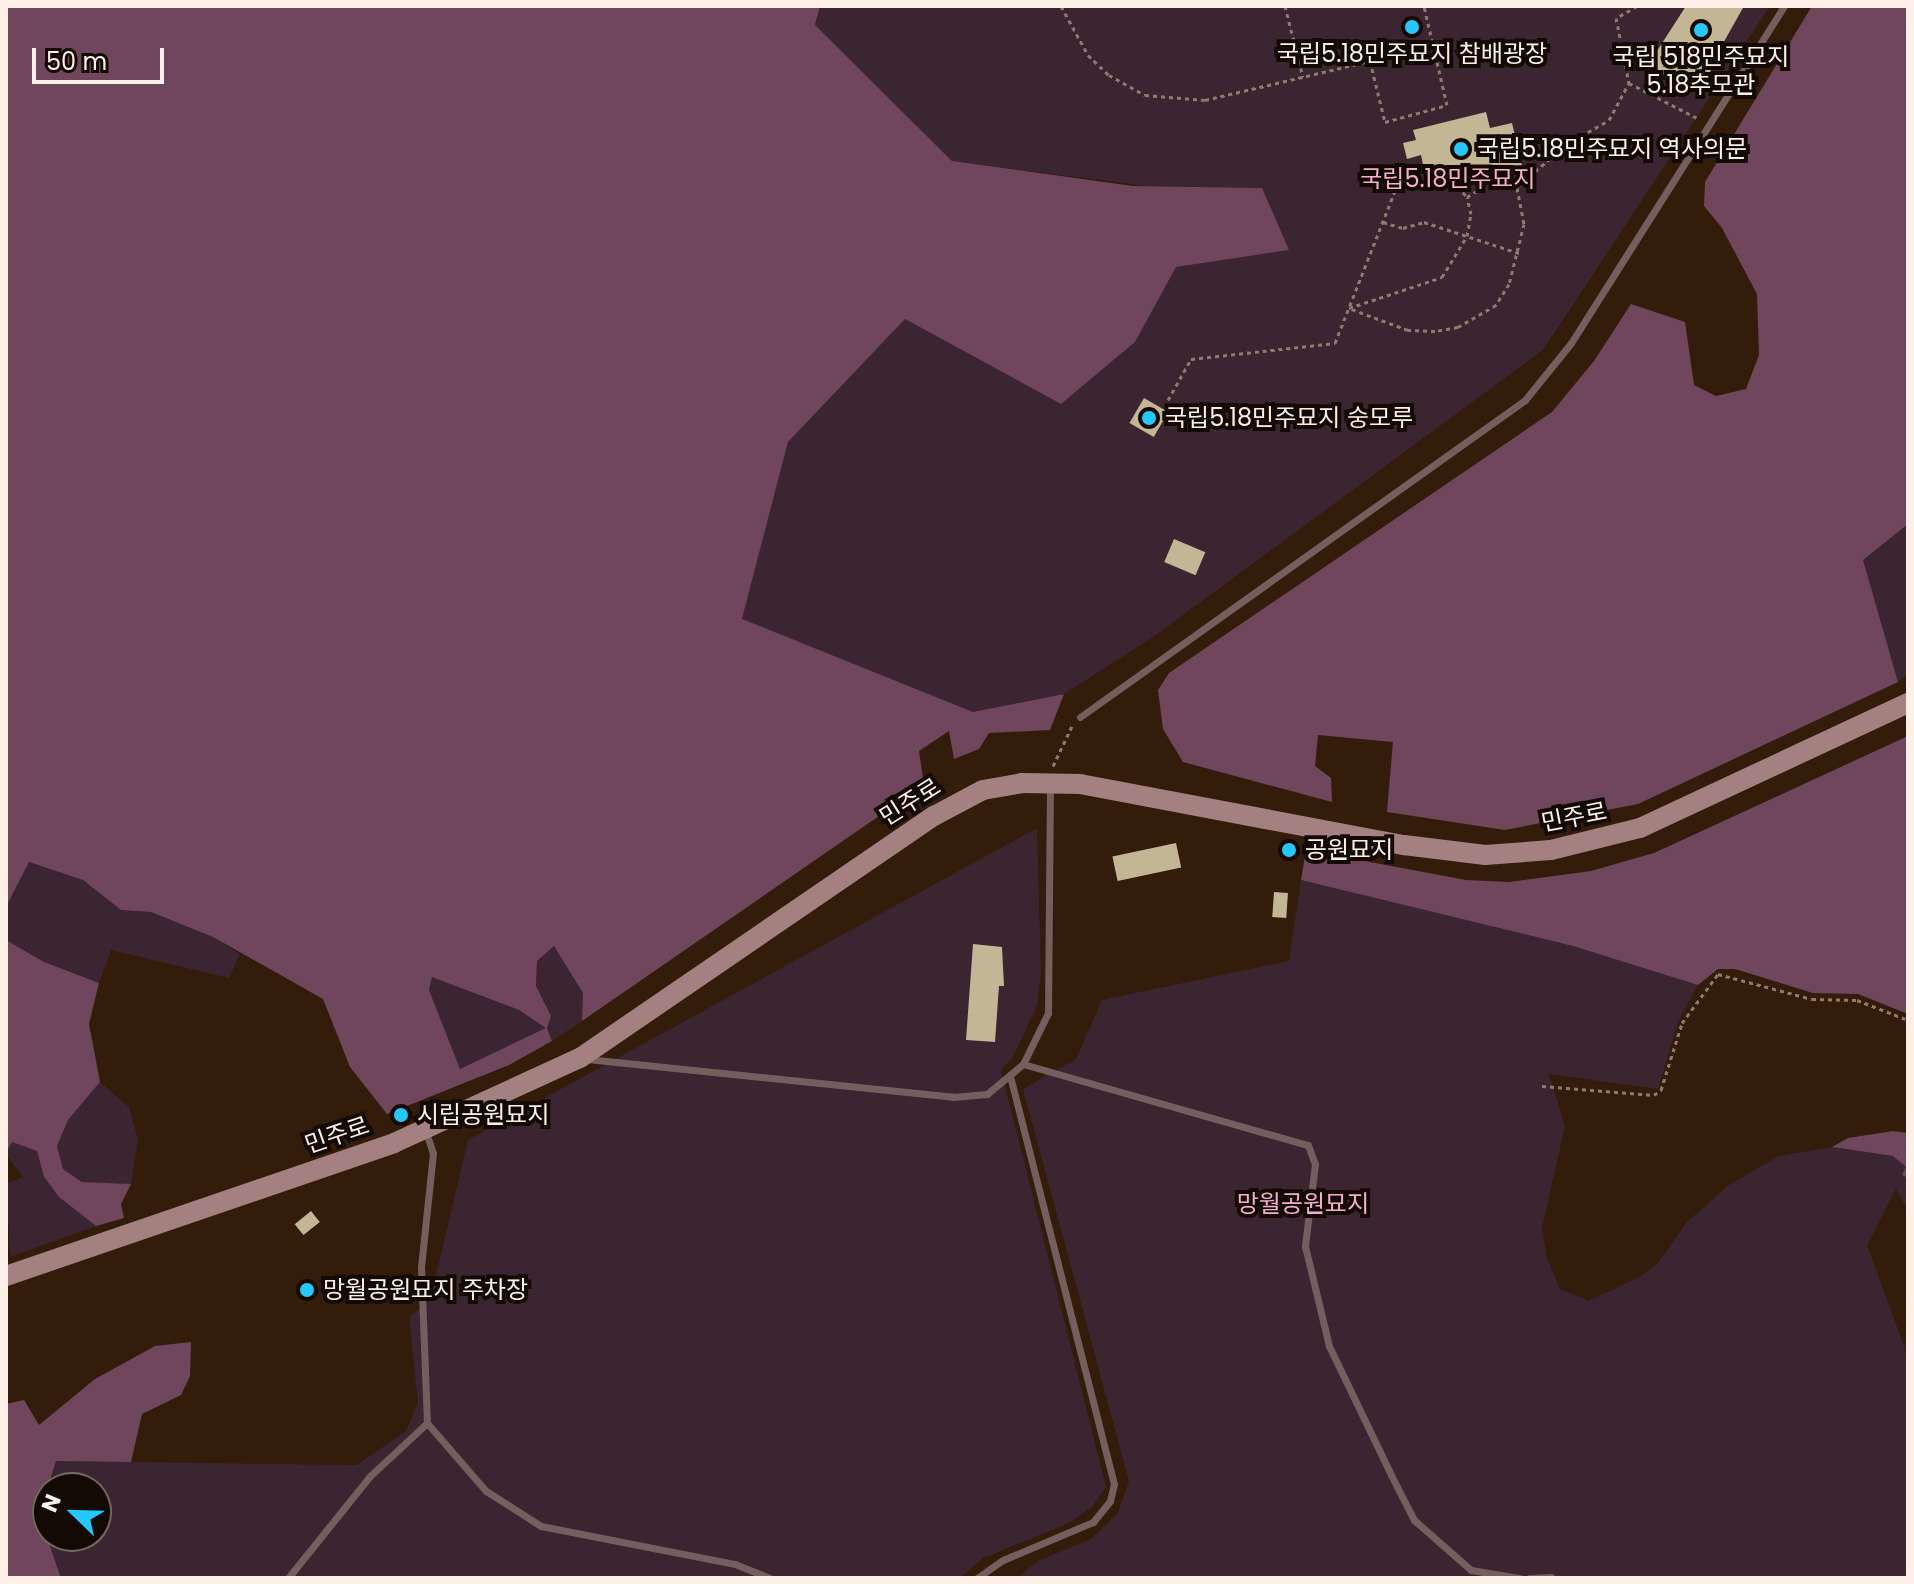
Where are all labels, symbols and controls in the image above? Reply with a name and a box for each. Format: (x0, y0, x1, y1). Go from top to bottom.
marker: 국립5.18민주묘지 참배광장 (1403, 18, 1421, 36)
marker: 국립 518민주묘지 5.18추모관 (1692, 21, 1710, 39)
scale bar (36, 32, 168, 82)
place label: 국립5.18민주묘지 참배광장 (1277, 40, 1547, 68)
place label: 국립 518민주묘지 5.18추모관 (1613, 43, 1789, 99)
text: 50 m (46, 45, 107, 78)
place label: 국립5.18민주묘지 역사의문 (1477, 135, 1747, 163)
marker: 국립5.18민주묘지 역사의문 (1452, 140, 1470, 158)
park label: 국립5.18민주묘지 (1360, 165, 1536, 193)
place label: 국립5.18민주묘지 숭모루 (1165, 404, 1413, 432)
marker: 국립5.18민주묘지 숭모루 (1140, 409, 1158, 427)
street label: 민주로 (874, 772, 946, 832)
street label: 민주로 (1539, 797, 1609, 837)
place label: 공원묘지 (1305, 836, 1393, 864)
marker: 공원묘지 (1280, 841, 1298, 859)
place label: 시립공원묘지 (417, 1101, 549, 1129)
marker: 시립공원묘지 (392, 1106, 410, 1124)
street label: 민주로 (301, 1111, 373, 1159)
park label: 망월공원묘지 (1237, 1190, 1369, 1218)
place label: 망월공원묘지 주차장 (323, 1276, 528, 1304)
marker: 망월공원묘지 주차장 (298, 1281, 316, 1299)
north arrow (32, 1472, 112, 1552)
text: N (34, 1490, 69, 1517)

